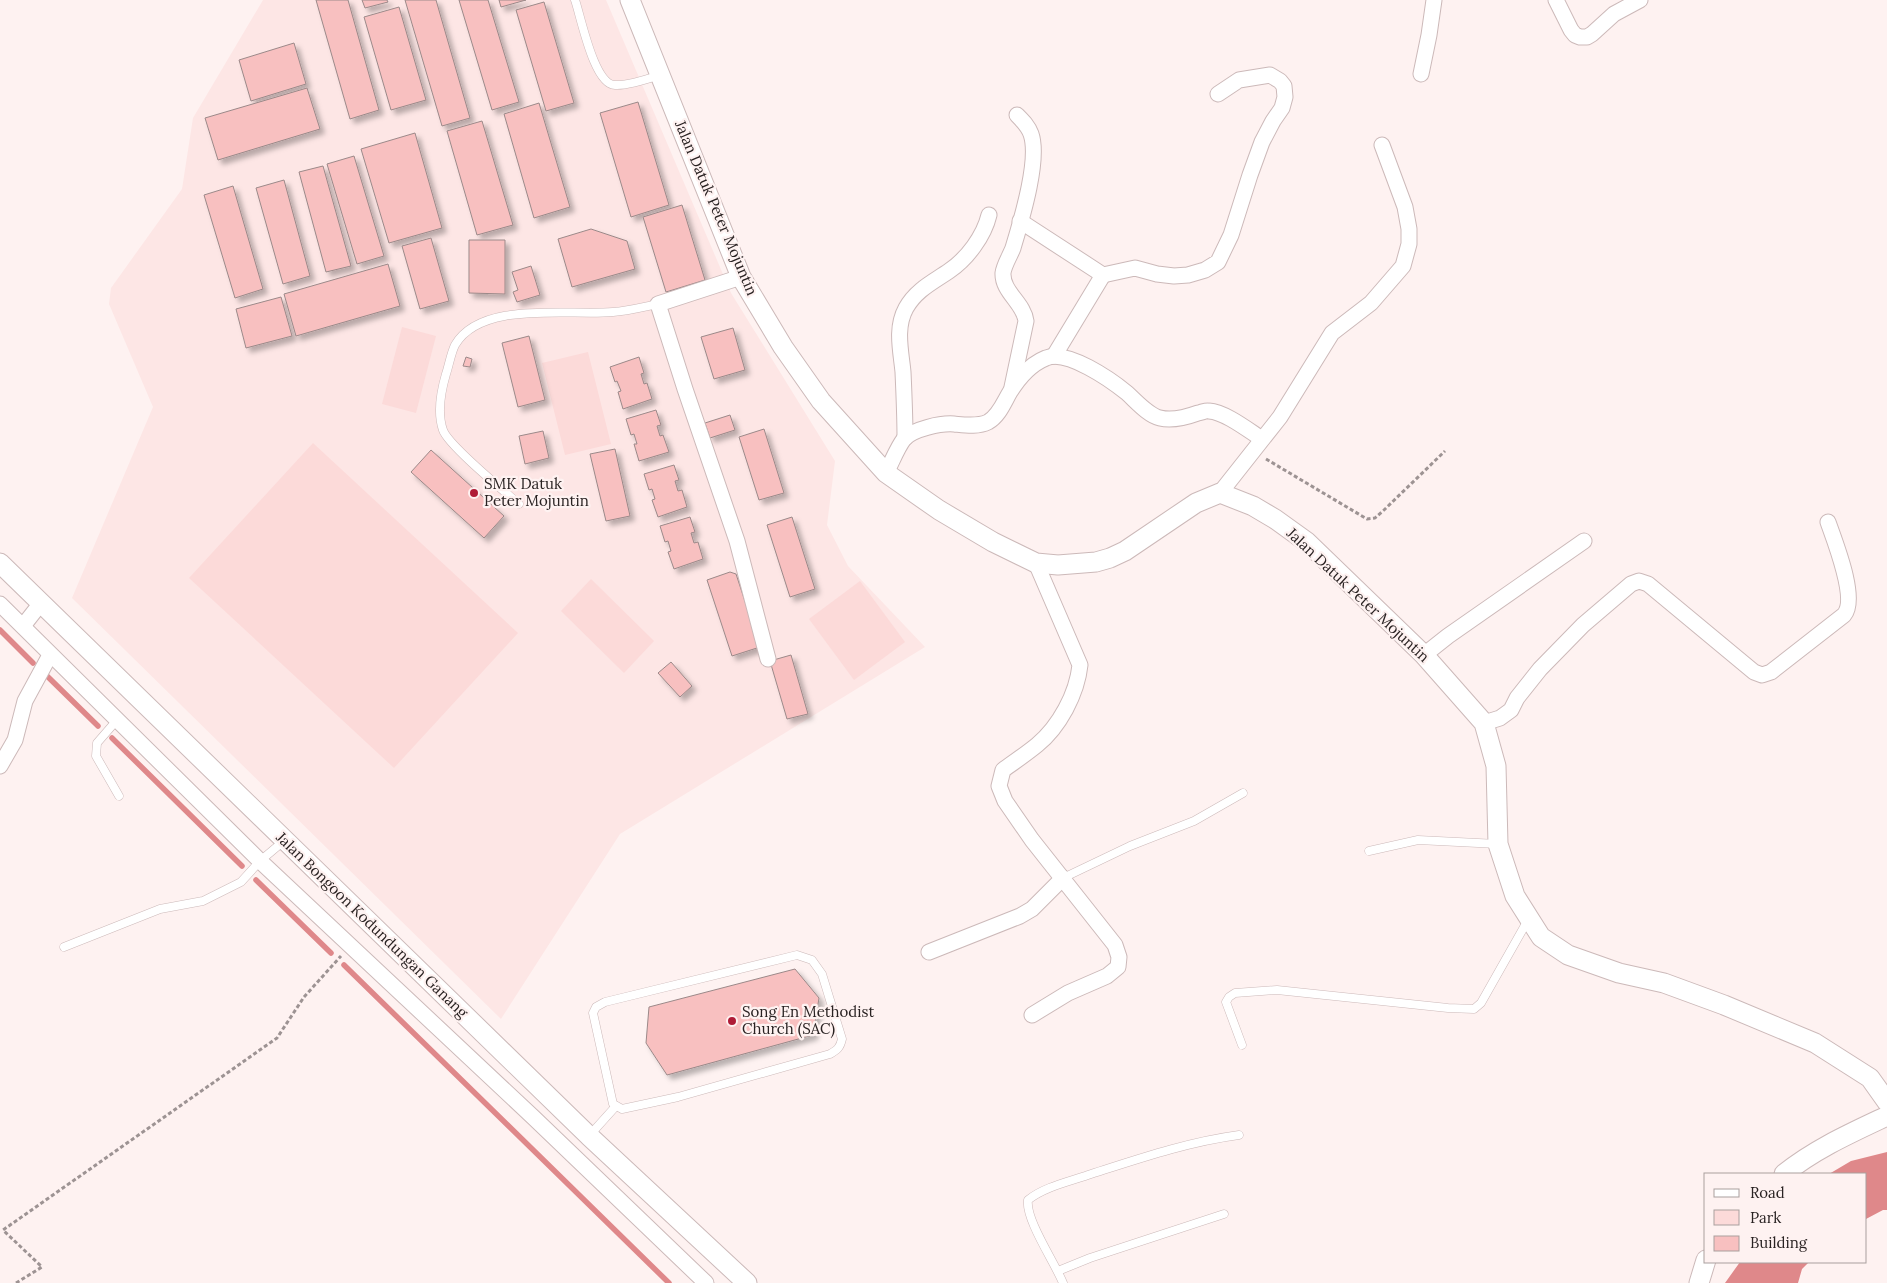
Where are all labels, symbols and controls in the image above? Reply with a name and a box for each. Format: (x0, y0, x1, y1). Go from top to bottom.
street label: Jalan Datuk Peter Mojuntin (671, 117, 762, 298)
place label: SMK Datuk Peter Mojuntin (484, 474, 589, 510)
marker: SMK Datuk Peter Mojuntin (468, 487, 480, 499)
street label: Jalan Datuk Peter Mojuntin (1282, 523, 1434, 666)
street label: Jalan Bongoon Kodundungan Ganang (272, 827, 473, 1022)
place label: Song En Methodist Church (SAC) (742, 1002, 874, 1039)
marker: Song En Methodist Church (SAC) (726, 1015, 738, 1027)
legend (1704, 1173, 1867, 1263)
text: Road (1750, 1183, 1785, 1202)
text: Park (1750, 1208, 1781, 1227)
text: Building (1750, 1233, 1808, 1252)

